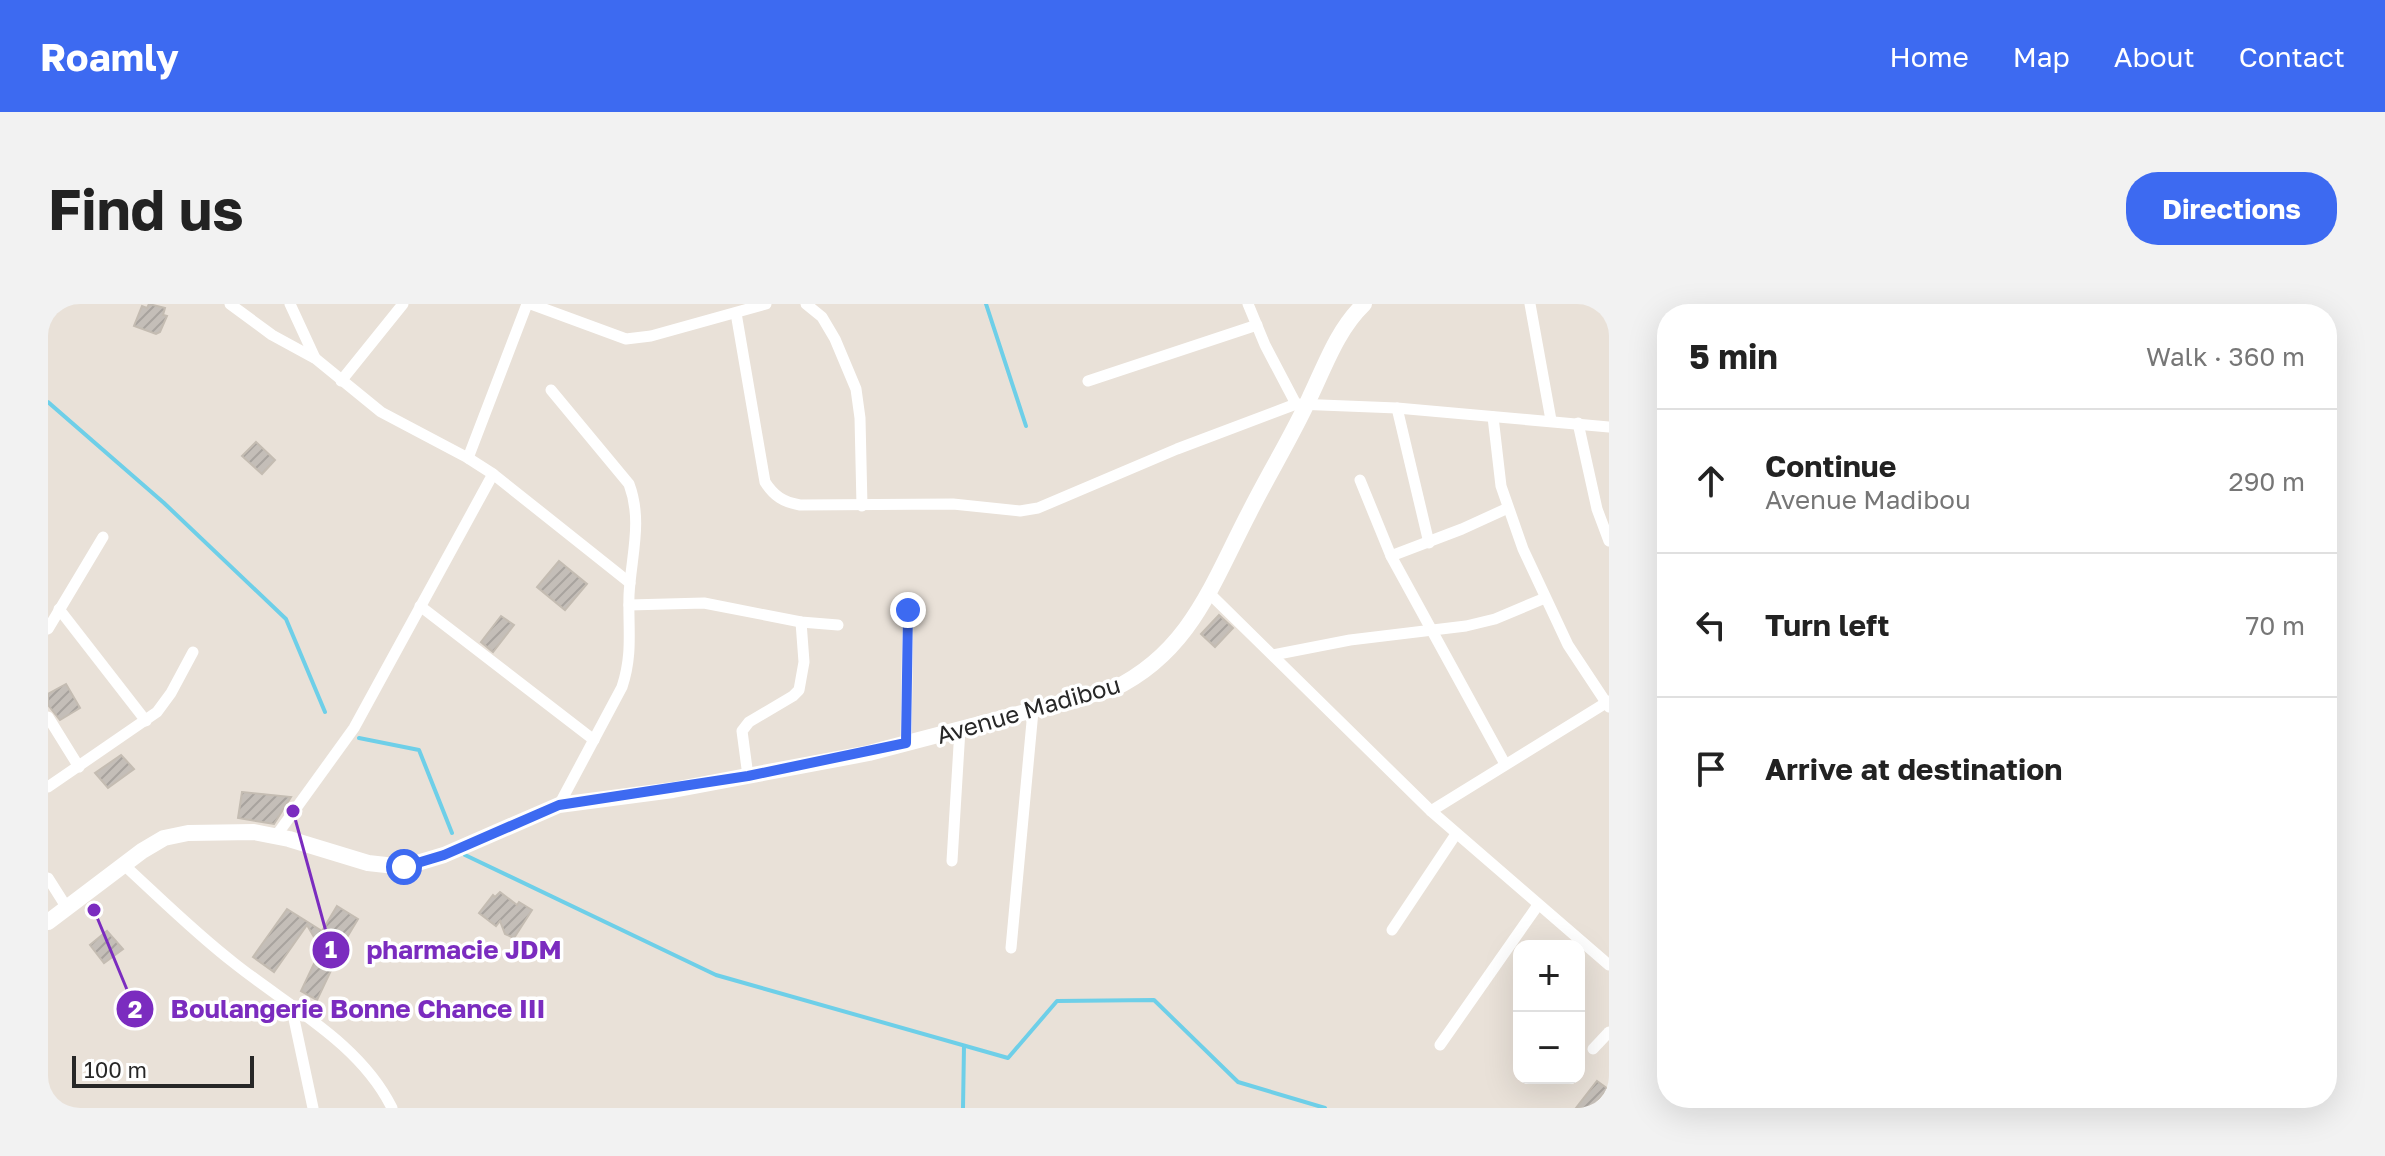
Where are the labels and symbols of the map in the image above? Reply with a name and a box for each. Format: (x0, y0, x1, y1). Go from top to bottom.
route end (890, 592, 926, 628)
street label: Avenue Madibou (933, 669, 1123, 749)
route start (386, 849, 422, 885)
callout: pharmacie JDM (311, 925, 578, 975)
text: 1 (325, 934, 337, 963)
text: pharmacie JDM (366, 934, 562, 965)
callout: Boulangerie Bonne Chance III (115, 984, 561, 1034)
text: Boulangerie Bonne Chance III (171, 993, 545, 1024)
text: 2 (128, 994, 142, 1023)
scale bar (72, 1052, 254, 1088)

